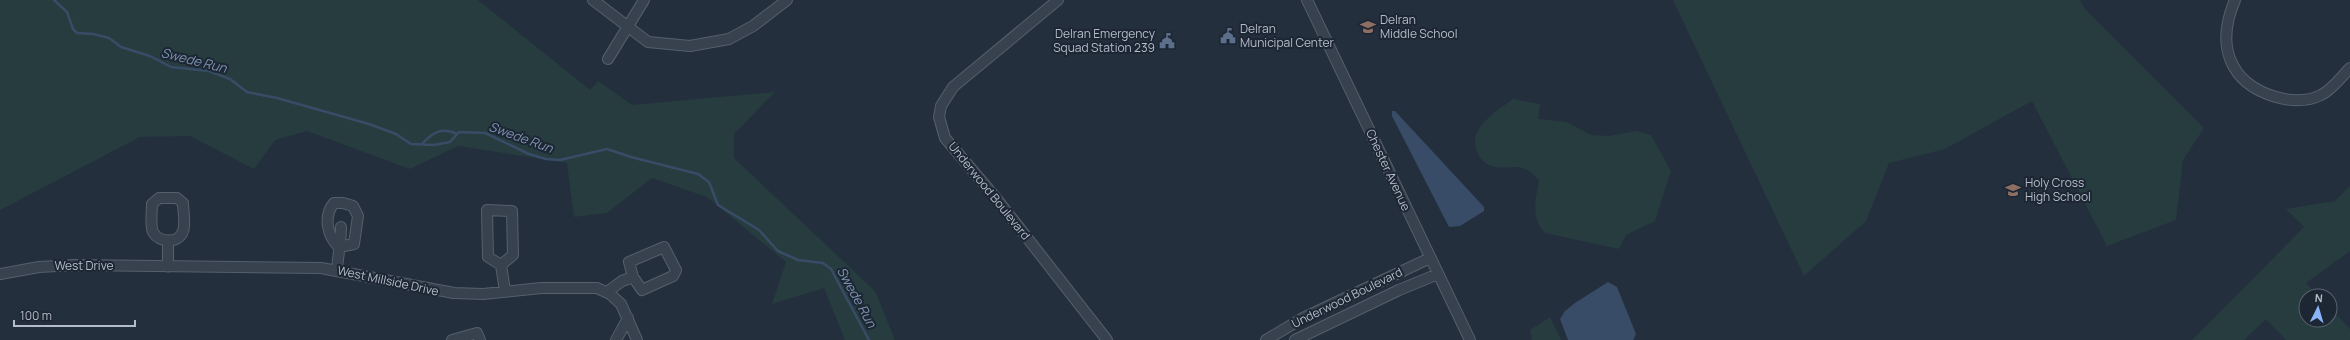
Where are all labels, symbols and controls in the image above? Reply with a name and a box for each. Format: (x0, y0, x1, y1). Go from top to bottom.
place label: Delran Middle School (1380, 11, 1458, 42)
school or university icon: Delran Middle School (1359, 18, 1377, 36)
place label: Delran Municipal Center (1240, 20, 1335, 51)
place label: Delran Emergency Squad Station 239 (1053, 25, 1156, 56)
public building icon: Delran Municipal Center (1219, 27, 1237, 45)
public building icon: Delran Emergency Squad Station 239 (1158, 32, 1176, 50)
water label: Swede Run (159, 43, 230, 77)
water label: Swede Run (487, 117, 557, 157)
street label: Chester Avenue (1362, 126, 1415, 213)
street label: Underwood Boulevard (945, 138, 1034, 243)
place label: Holy Cross High School (2025, 174, 2091, 205)
school or university icon: Holy Cross High School (2004, 181, 2022, 199)
street label: West Drive (54, 257, 114, 274)
street label: West Millside Drive (336, 261, 440, 300)
water label: Swede Run (833, 263, 882, 332)
street label: Underwood Boulevard (1288, 263, 1405, 332)
north arrow (2298, 288, 2338, 328)
text: N (2314, 290, 2324, 305)
scale bar (14, 302, 135, 328)
text: 100 m (20, 307, 52, 324)

